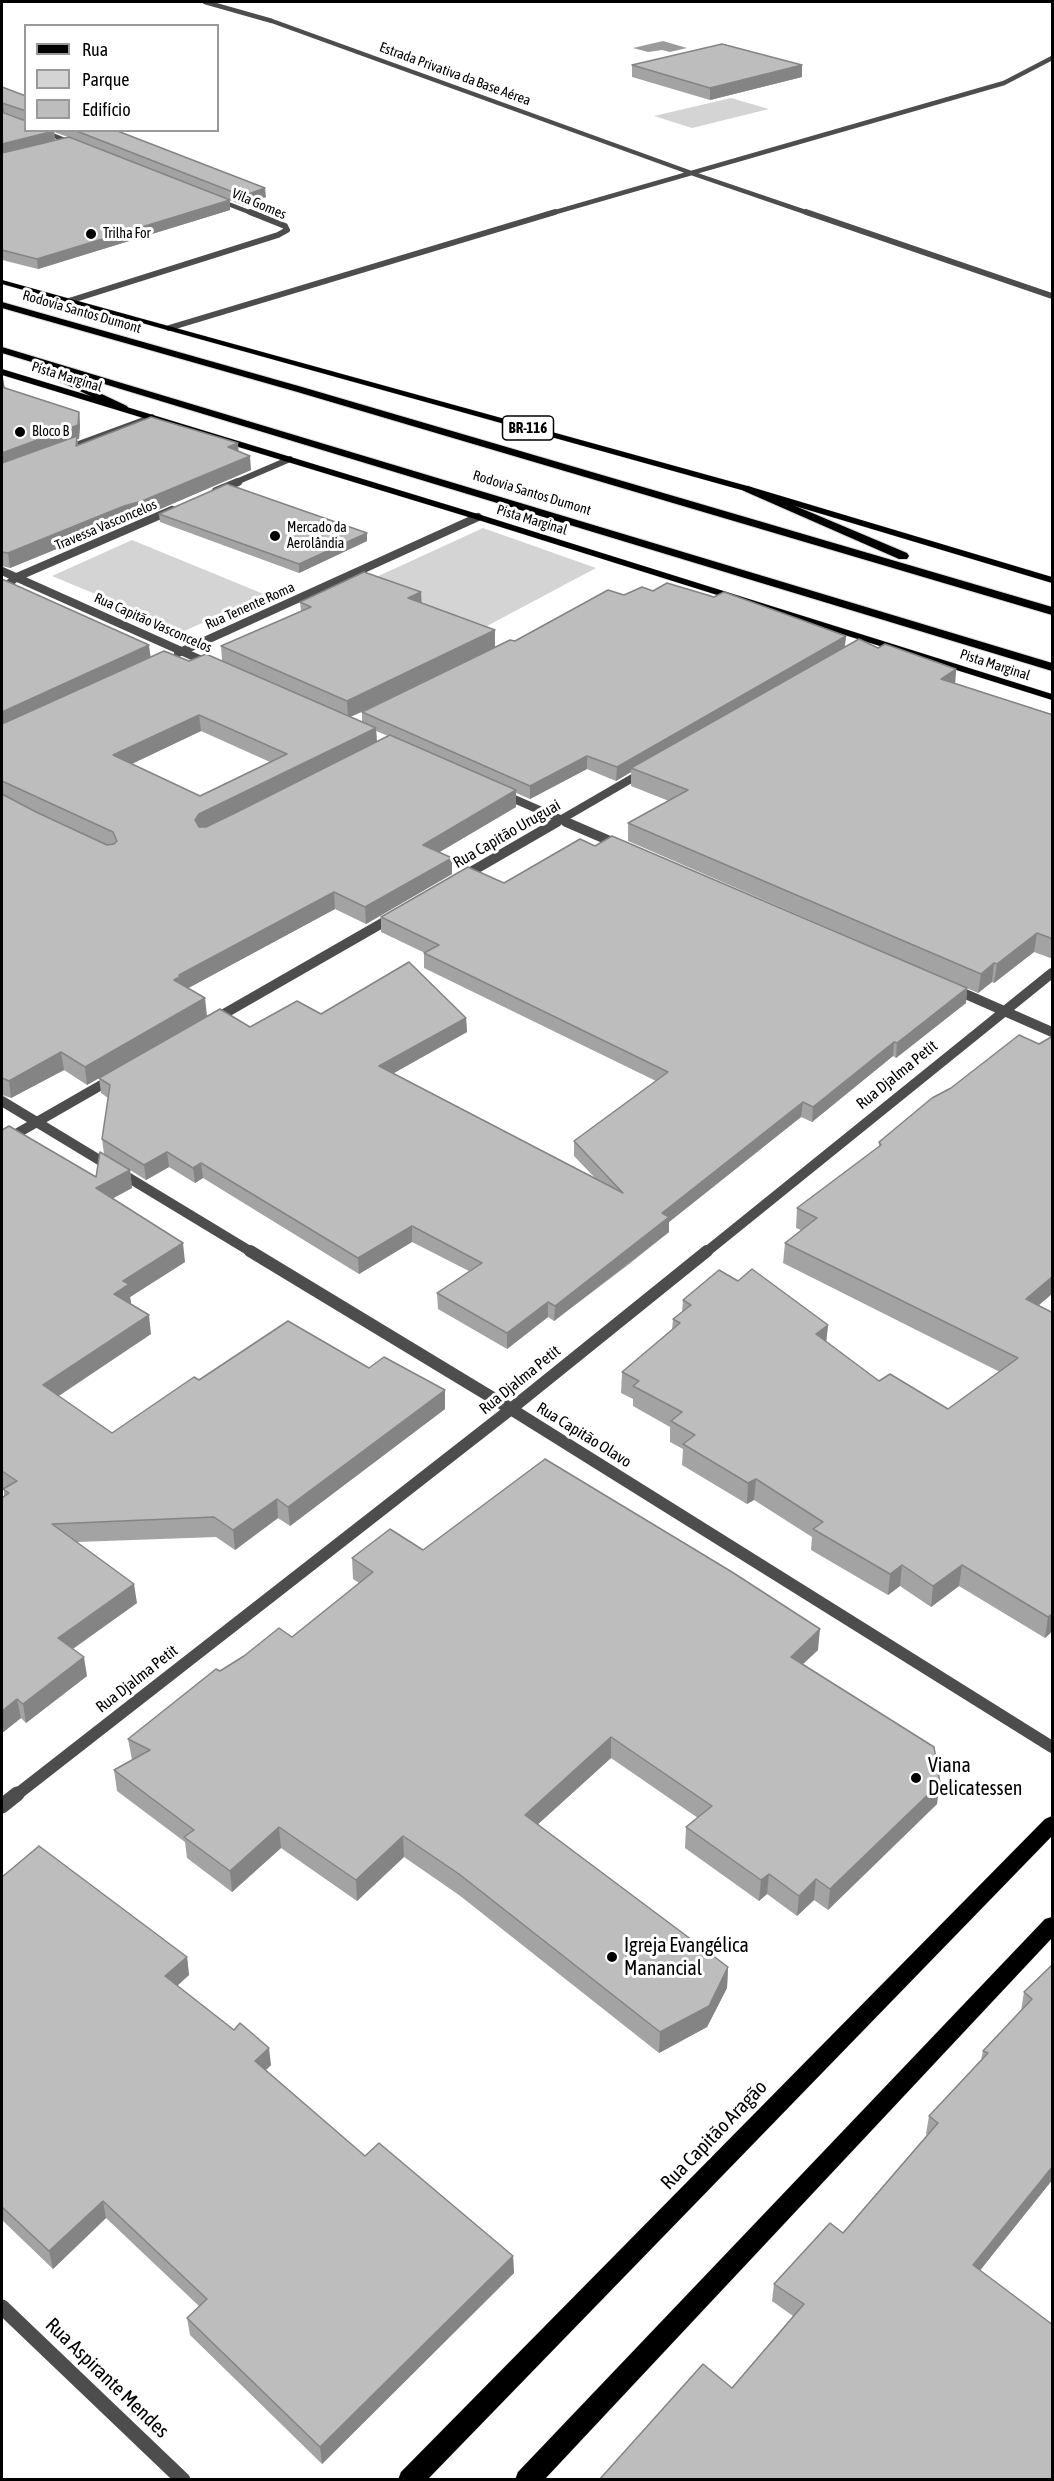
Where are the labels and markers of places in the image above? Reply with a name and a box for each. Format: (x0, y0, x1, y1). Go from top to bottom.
place label: Trilha For (103, 226, 151, 242)
marker: Trilha For (84, 227, 98, 241)
place label: Bloco B (32, 424, 69, 440)
marker: Bloco B (13, 425, 27, 439)
place label: Mercado da Aerolândia (287, 520, 347, 552)
marker: Mercado da Aerolândia (268, 529, 282, 543)
place label: Viana Delicatessen (928, 1754, 1022, 1801)
marker: Viana Delicatessen (909, 1771, 923, 1785)
place label: Igreja Evangélica Manancial (624, 1934, 749, 1981)
marker: Igreja Evangélica Manancial (605, 1950, 619, 1964)

